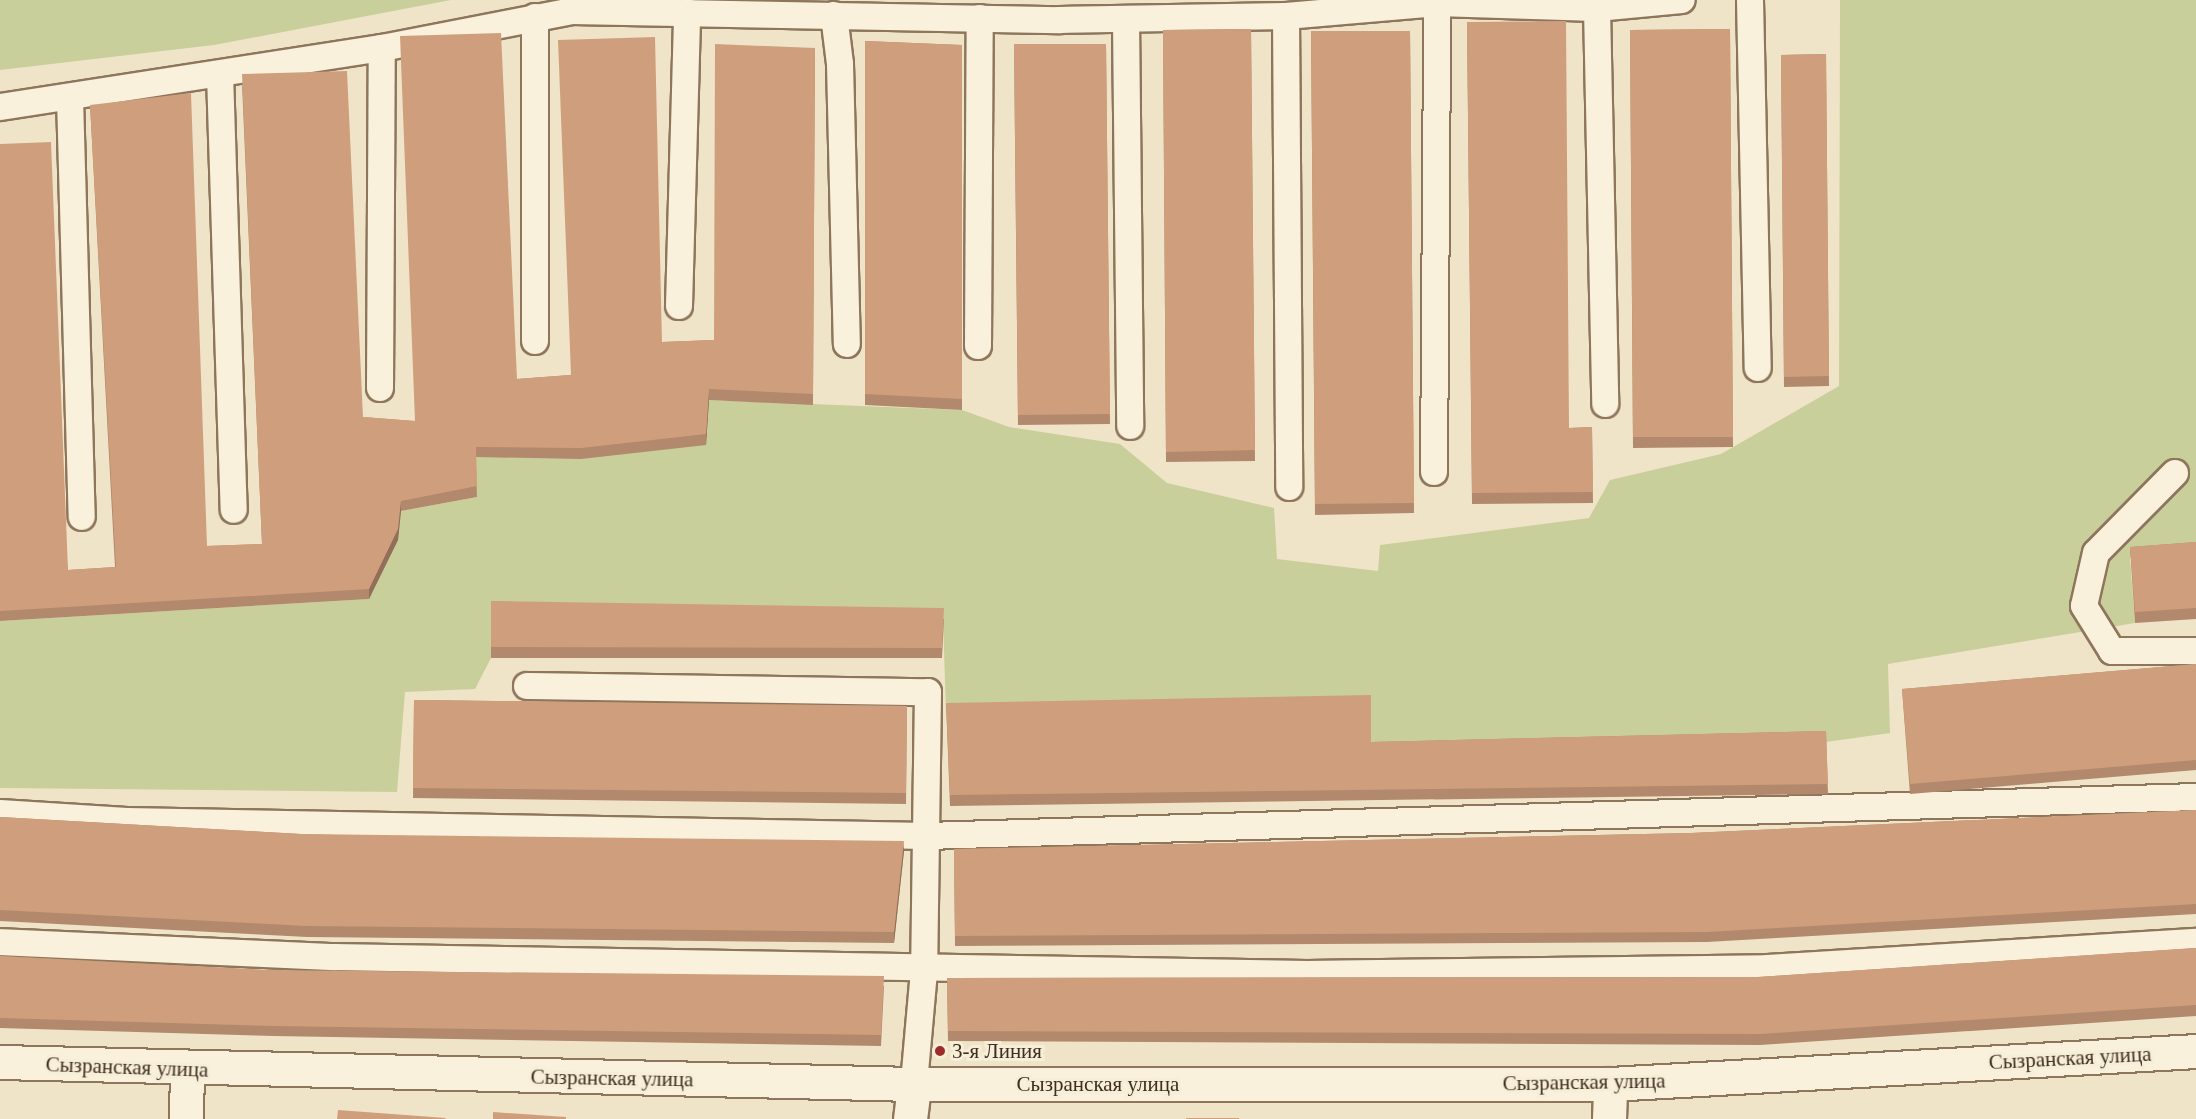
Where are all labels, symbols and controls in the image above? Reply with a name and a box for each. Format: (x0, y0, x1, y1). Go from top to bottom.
place label: 3-я Линия (952, 1038, 1042, 1064)
street label: Сызранская улица (1988, 1041, 2152, 1075)
marker: 3-я Линия (933, 1044, 947, 1058)
street label: Сызранская улица (45, 1052, 209, 1082)
street label: Сызранская улица (530, 1064, 694, 1092)
street label: Сызранская улица (1502, 1068, 1666, 1096)
street label: Сызранская улица (1017, 1071, 1179, 1097)

